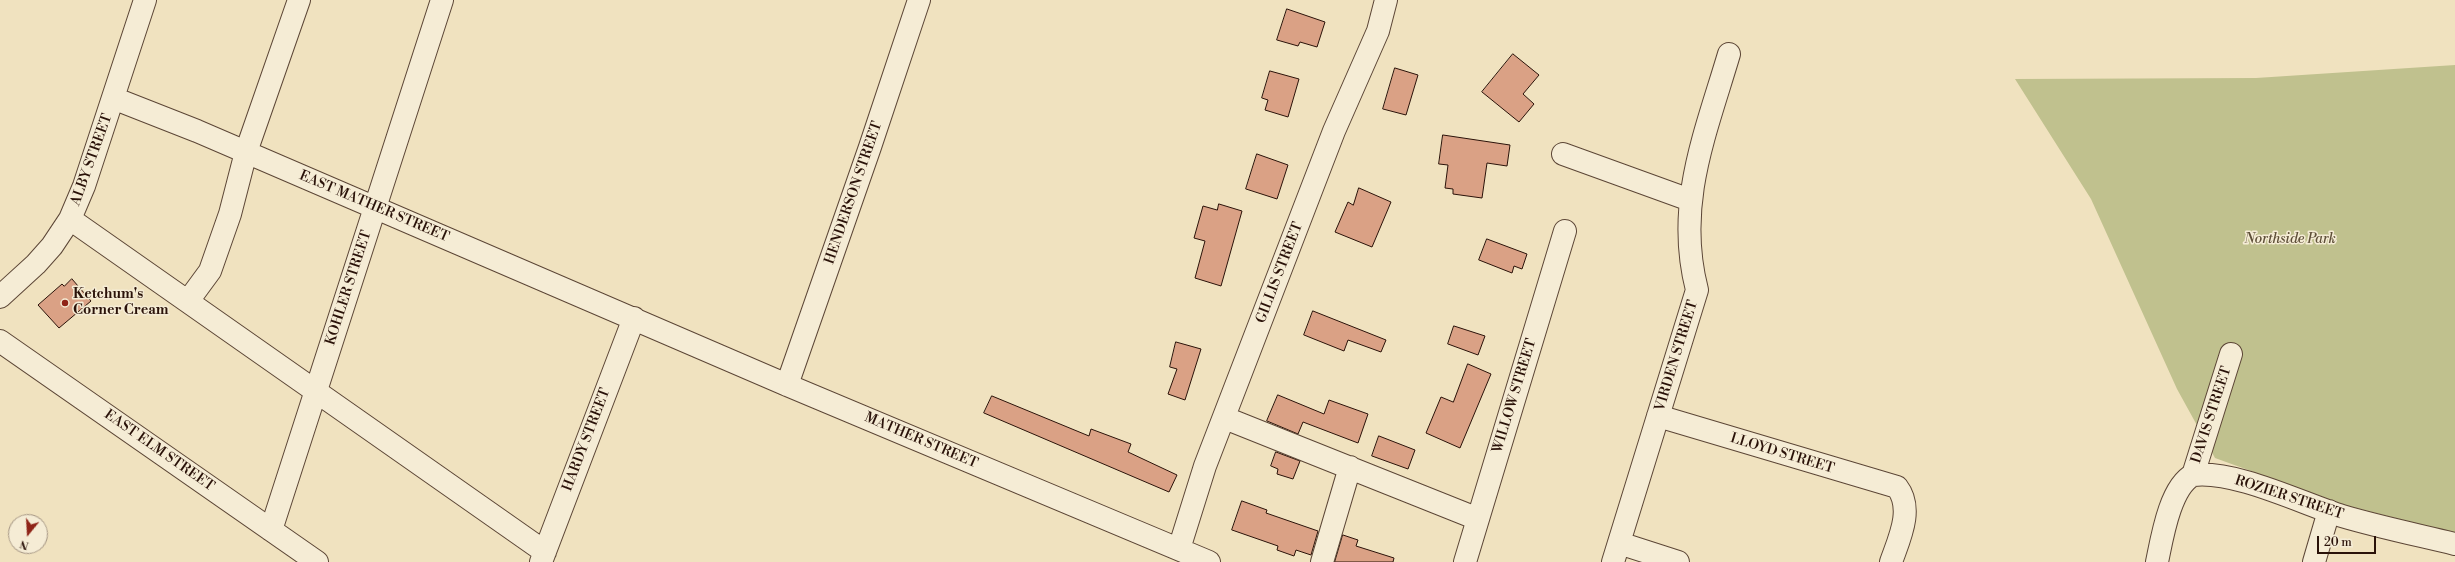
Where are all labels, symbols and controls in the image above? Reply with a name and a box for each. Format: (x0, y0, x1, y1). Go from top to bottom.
street label: ALBY STREET (68, 112, 116, 208)
street label: HENDERSON STREET (822, 119, 886, 267)
street label: EAST MATHER STREET (296, 168, 452, 246)
street label: GILLIS STREET (1253, 220, 1307, 326)
street label: KOHLER STREET (322, 228, 376, 348)
park label: Northside Park (2244, 232, 2336, 248)
place label: Ketchum's Corner Cream (73, 287, 168, 320)
marker: Ketchum's Corner Cream (60, 298, 70, 308)
street label: VIRDEN STREET (1652, 298, 1702, 414)
street label: WILLOW STREET (1490, 337, 1540, 455)
street label: DAVIS STREET (2188, 364, 2236, 466)
street label: HARDY STREET (560, 386, 614, 494)
street label: EAST ELM STREET (101, 407, 217, 495)
street label: MATHER STREET (862, 410, 980, 472)
street label: LLOYD STREET (1728, 430, 1836, 478)
street label: ROZIER STREET (2233, 472, 2345, 524)
north arrow (8, 514, 48, 554)
scale bar (2319, 528, 2378, 554)
text: 20 m (2324, 535, 2352, 550)
text: N (18, 536, 31, 552)

